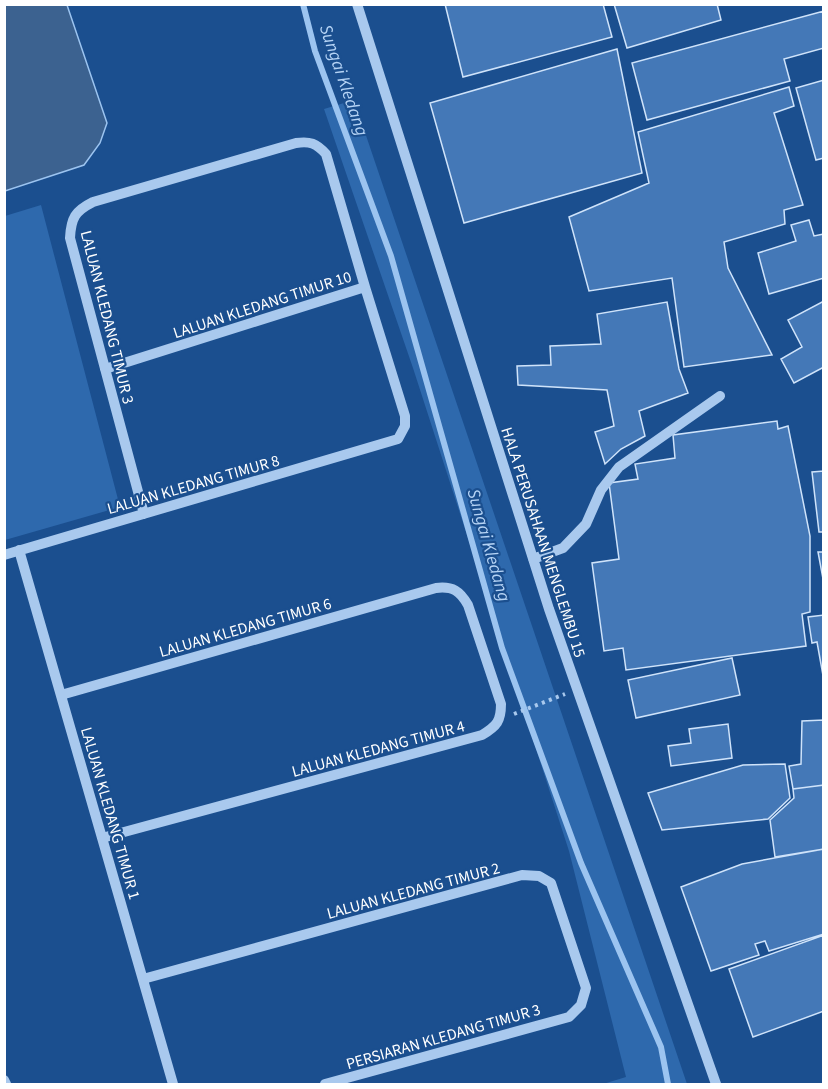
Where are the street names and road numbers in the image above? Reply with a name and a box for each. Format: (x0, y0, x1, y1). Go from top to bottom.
street label: LALUAN KLEDANG TIMUR 3 (75, 228, 139, 406)
street label: LALUAN KLEDANG TIMUR 10 (170, 266, 354, 344)
street label: HALA PERUSAHAAN MENGLEMBU 15 (495, 424, 591, 660)
street label: LALUAN KLEDANG TIMUR 8 (105, 450, 282, 520)
street label: LALUAN KLEDANG TIMUR 6 (157, 593, 334, 663)
street label: LALUAN KLEDANG TIMUR 4 (289, 715, 467, 783)
street label: LALUAN KLEDANG TIMUR 1 (75, 725, 145, 902)
street label: LALUAN KLEDANG TIMUR 2 (324, 857, 502, 925)
street label: PERSIARAN KLEDANG TIMUR 3 (343, 999, 543, 1075)

